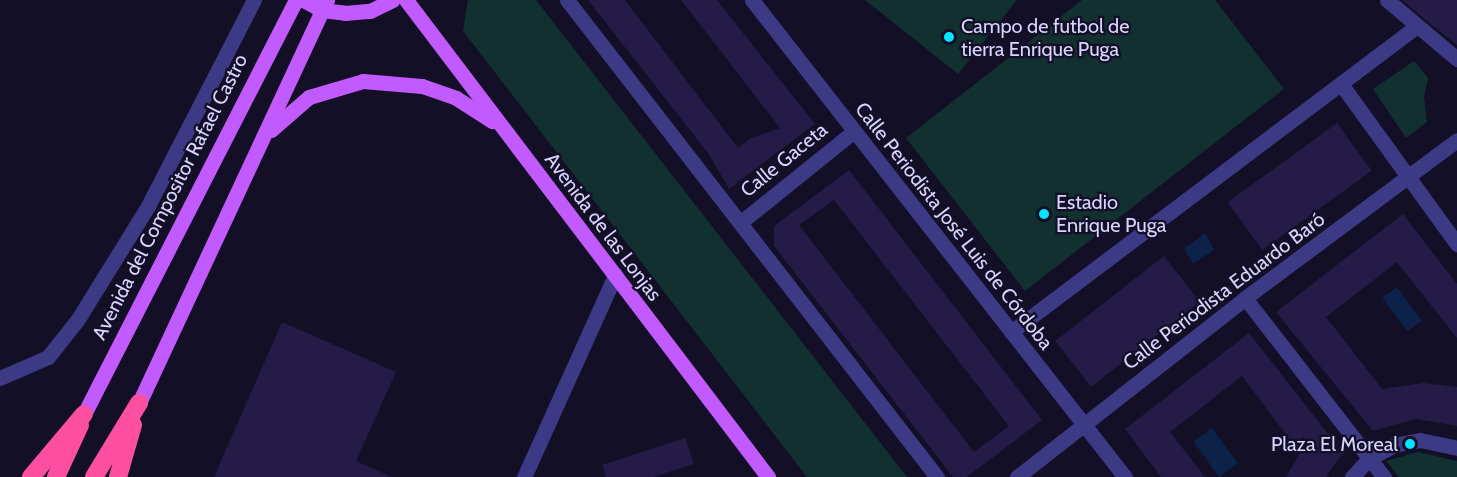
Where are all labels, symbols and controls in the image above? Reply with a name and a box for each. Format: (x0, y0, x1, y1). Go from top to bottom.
place label: Campo de futbol de tierra Enrique Puga (961, 14, 1129, 61)
marker: Campo de futbol de tierra Enrique Puga (942, 30, 956, 44)
street label: Avenida del Compositor Rafael Castro (87, 50, 253, 344)
street label: Calle Periodista José Luis de Córdoba (850, 97, 1058, 355)
street label: Calle Gaceta (736, 118, 832, 202)
street label: Avenida de las Lonjas (539, 148, 667, 306)
place label: Estadio Enrique Puga (1056, 190, 1166, 237)
marker: Estadio Enrique Puga (1037, 207, 1051, 221)
street label: Calle Periodista Eduardo Baró (1118, 207, 1330, 375)
place label: Plaza El Moreal (1271, 432, 1398, 456)
marker: Plaza El Moreal (1403, 437, 1417, 451)

